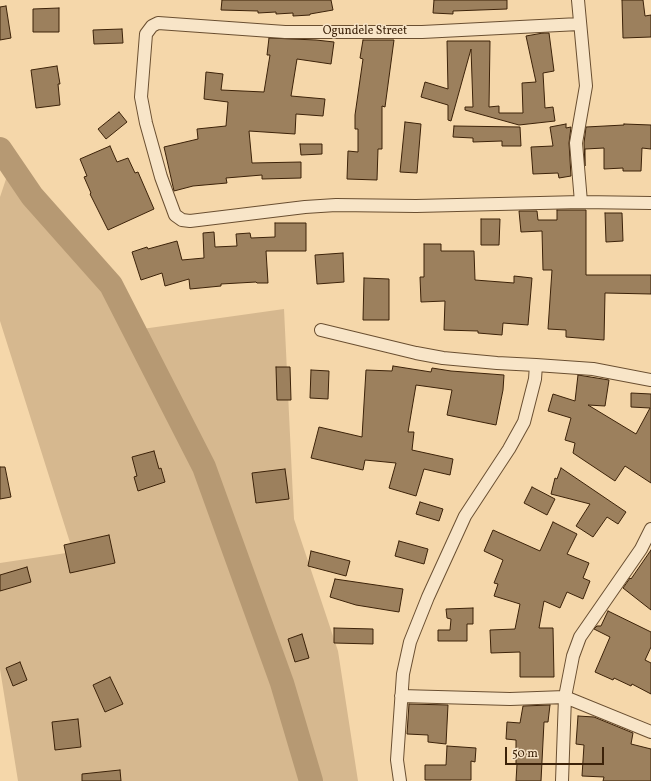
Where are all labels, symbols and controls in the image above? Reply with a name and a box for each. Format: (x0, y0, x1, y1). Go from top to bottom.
street label: Ogundele Street (323, 25, 407, 39)
scale bar (507, 739, 606, 765)
text: 50 m (512, 746, 538, 762)

